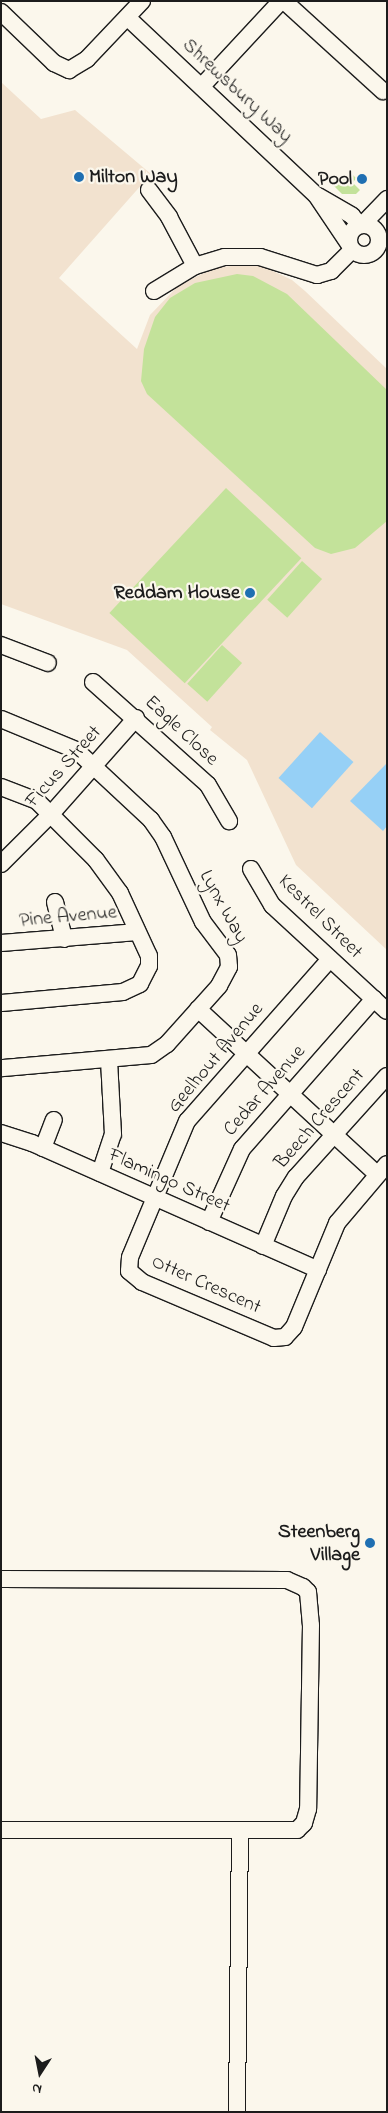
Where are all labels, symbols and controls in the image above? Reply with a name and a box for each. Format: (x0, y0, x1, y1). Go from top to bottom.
street label: Shrewsbury Way (177, 34, 297, 148)
place label: Milton Way (89, 165, 177, 189)
place label: Pool (318, 167, 352, 191)
marker: Milton Way (73, 171, 85, 183)
marker: Pool (356, 173, 368, 185)
place label: Reddam House (114, 581, 240, 605)
marker: Reddam House (244, 587, 256, 599)
street label: Eagle Close (139, 691, 223, 771)
street label: Ficus Street (21, 721, 107, 813)
street label: Lynx Way (193, 866, 253, 948)
street label: Kestrel Street (273, 870, 367, 964)
street label: Pine Avenue (18, 901, 118, 933)
street label: Geelhout Avenue (163, 998, 269, 1118)
street label: Cedar Avenue (219, 1040, 311, 1142)
street label: Beech Crescent (270, 1064, 370, 1174)
street label: Flamingo Street (104, 1143, 234, 1219)
street label: Otter Crescent (147, 1250, 265, 1320)
place label: Steenberg Village (278, 1520, 360, 1567)
marker: Steenberg Village (364, 1537, 376, 1549)
north arrow (15, 2048, 65, 2098)
text: N (30, 2077, 44, 2099)

